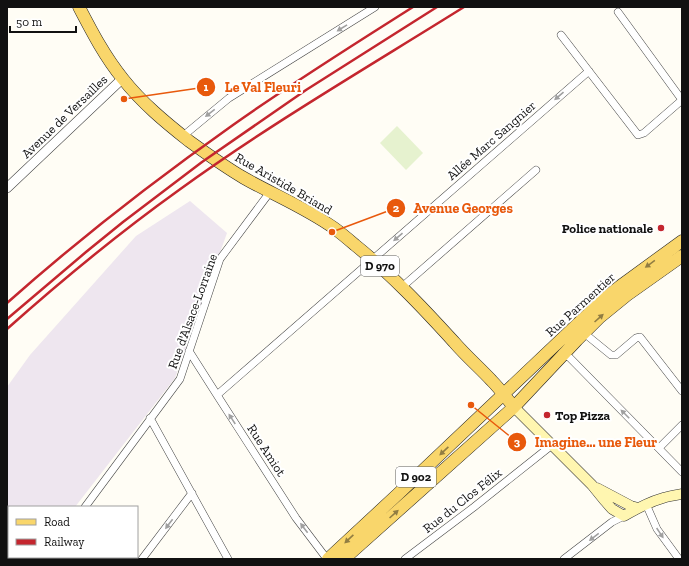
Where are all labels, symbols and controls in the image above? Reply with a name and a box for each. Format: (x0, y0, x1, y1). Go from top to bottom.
scale bar (10, 8, 76, 34)
text: 50 m (16, 15, 43, 29)
one-way arrow (336, 24, 348, 31)
street label: Avenue de Versailles (18, 71, 111, 161)
callout: Le Val Fleuri (196, 74, 309, 100)
text: Le Val Fleuri (225, 79, 301, 96)
text: 1 (204, 80, 209, 94)
one-way arrow (554, 92, 564, 101)
street label: Allée Marc Sangnier (444, 98, 539, 183)
one-way arrow (204, 109, 215, 118)
street label: Rue Aristide Briand (233, 150, 335, 217)
callout: Avenue Georges (386, 195, 521, 221)
text: Avenue Georges (413, 200, 513, 217)
text: 2 (393, 201, 400, 215)
place label: Police nationale (562, 221, 654, 236)
marker: Police nationale (656, 223, 666, 233)
one-way arrow (393, 233, 403, 242)
street label: Rue d'Alsace-Lorraine (165, 252, 220, 371)
road number: D 970 (361, 256, 399, 276)
one-way arrow (645, 260, 656, 268)
street label: Rue Parmentier (543, 269, 618, 339)
one-way arrow (594, 314, 604, 323)
place label: Top Pizza (555, 408, 611, 423)
marker: Top Pizza (542, 410, 552, 420)
one-way arrow (620, 410, 630, 419)
one-way arrow (229, 413, 236, 425)
street label: Rue Amiot (244, 422, 289, 479)
callout: Imagine... une Fleur (507, 429, 665, 455)
text: Imagine... une Fleur (535, 434, 657, 451)
text: 3 (514, 435, 521, 449)
one-way arrow (439, 446, 449, 455)
street label: Rue du Clos Félix (420, 465, 505, 536)
road number: D 902 (396, 467, 436, 487)
legend (8, 506, 138, 558)
one-way arrow (389, 510, 399, 519)
text: Road (44, 515, 70, 529)
one-way arrow (164, 518, 173, 529)
one-way arrow (300, 523, 308, 533)
one-way arrow (657, 527, 664, 539)
one-way arrow (588, 532, 599, 541)
one-way arrow (344, 534, 354, 544)
text: Railway (44, 535, 85, 549)

